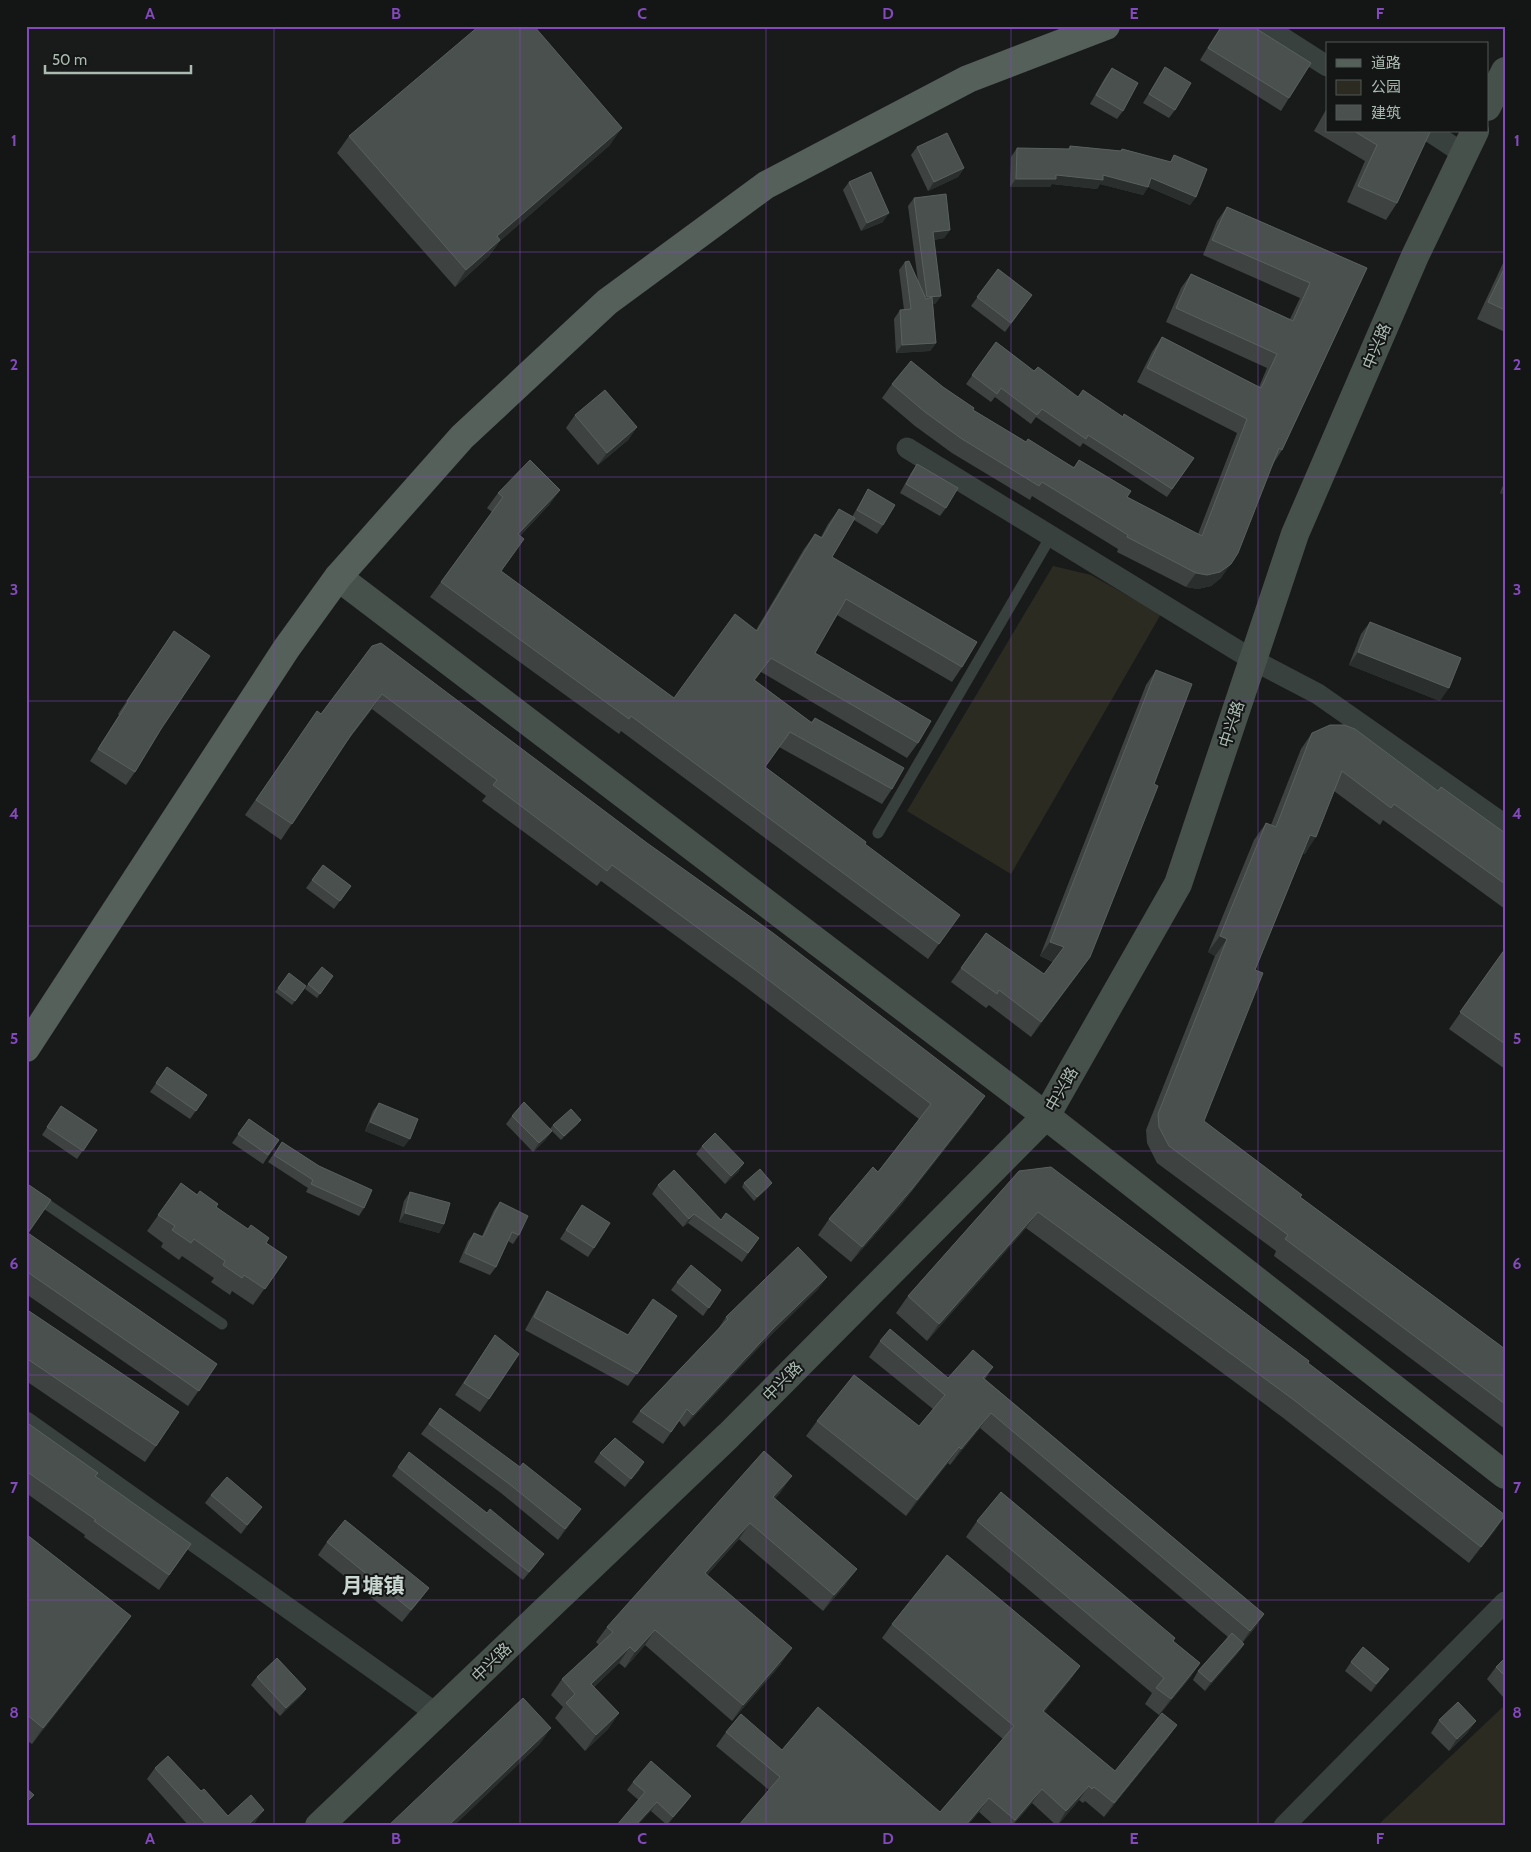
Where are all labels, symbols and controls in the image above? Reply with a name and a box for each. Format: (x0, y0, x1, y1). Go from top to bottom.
text: A (145, 4, 155, 23)
text: B (391, 4, 401, 23)
text: C (637, 4, 647, 23)
text: D (882, 4, 894, 23)
text: E (1129, 4, 1139, 23)
text: F (1376, 4, 1385, 23)
scale bar (45, 42, 191, 74)
legend (1326, 42, 1488, 132)
text: 50 m (52, 51, 87, 69)
text: 道路 (1371, 54, 1401, 72)
text: 公园 (1371, 78, 1401, 96)
text: 建筑 (1371, 104, 1401, 122)
text: 1 (11, 131, 17, 150)
text: 1 (1514, 131, 1520, 150)
street label: 中兴路 (1358, 320, 1395, 372)
text: 2 (10, 355, 18, 374)
text: 2 (1513, 355, 1521, 374)
text: 3 (10, 580, 18, 599)
text: 3 (1513, 580, 1521, 599)
street label: 中兴路 (1215, 698, 1248, 750)
text: 4 (9, 804, 19, 823)
text: 4 (1512, 804, 1522, 823)
text: 5 (10, 1029, 18, 1048)
text: 5 (1513, 1029, 1521, 1048)
street label: 中兴路 (1041, 1064, 1082, 1115)
text: 6 (10, 1254, 19, 1273)
text: 6 (1513, 1254, 1522, 1273)
street label: 中兴路 (759, 1358, 806, 1405)
text: 7 (10, 1478, 19, 1497)
text: 7 (1513, 1478, 1522, 1497)
district label: 月塘镇 (342, 1573, 405, 1598)
street label: 中兴路 (467, 1639, 515, 1686)
text: 8 (9, 1703, 19, 1722)
text: 8 (1512, 1703, 1522, 1722)
text: A (145, 1829, 155, 1848)
text: B (391, 1829, 401, 1848)
text: C (637, 1829, 647, 1848)
text: D (882, 1829, 894, 1848)
text: E (1129, 1829, 1139, 1848)
text: F (1376, 1829, 1385, 1848)

